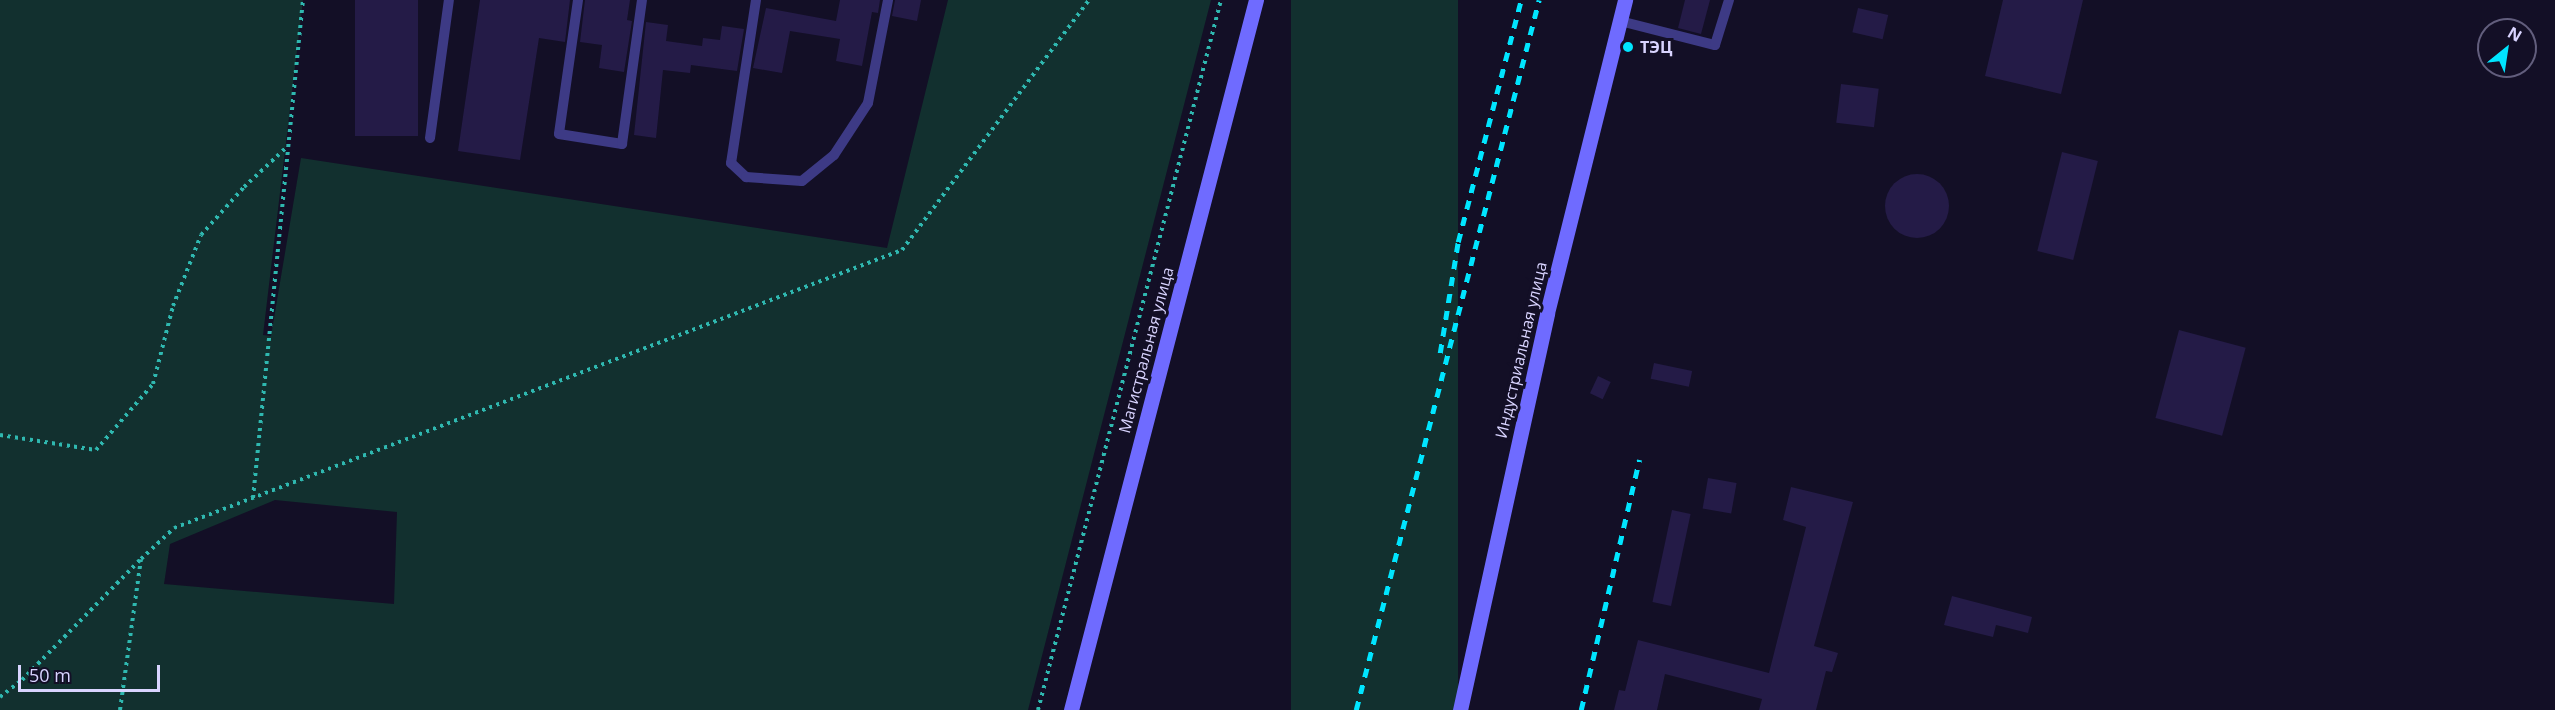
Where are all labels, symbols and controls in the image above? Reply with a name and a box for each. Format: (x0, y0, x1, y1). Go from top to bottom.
north arrow (2477, 18, 2537, 78)
text: N (2504, 21, 2526, 47)
place label: ТЭЦ (1640, 37, 1672, 57)
marker: ТЭЦ (1621, 40, 1635, 54)
street label: Индустриальная улица (1491, 260, 1551, 440)
street label: Магистральная улица (1115, 265, 1177, 435)
scale bar (21, 653, 164, 691)
text: 50 m (29, 663, 71, 687)

